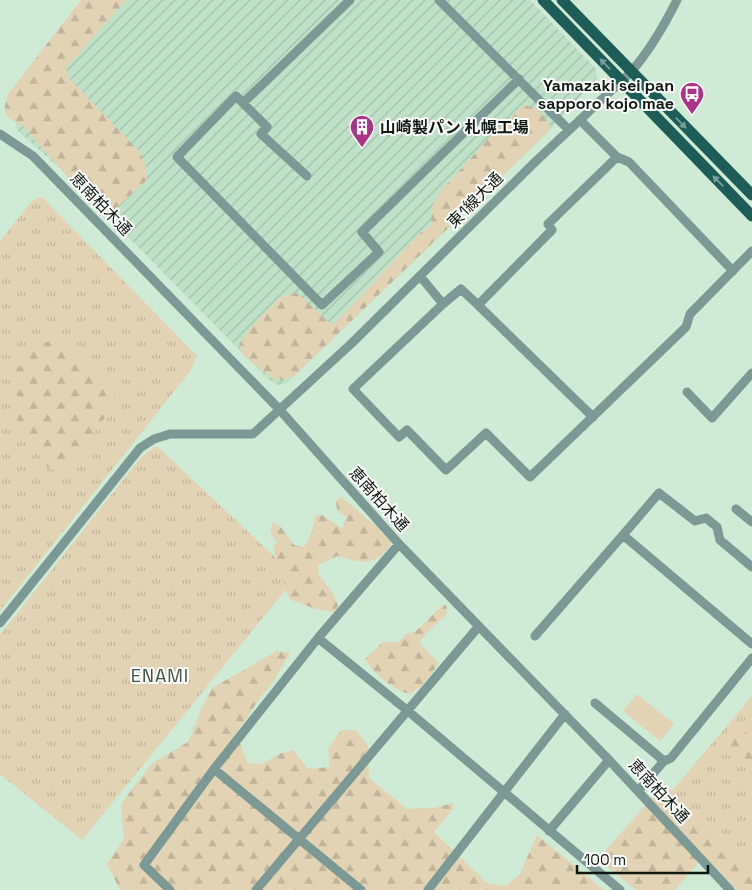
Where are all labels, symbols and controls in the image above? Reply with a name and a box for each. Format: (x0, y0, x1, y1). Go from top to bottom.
one-way arrow (599, 58, 611, 70)
place label: Yamazaki sei pan sapporo kojo mae (538, 75, 674, 114)
bus stop icon: Yamazaki sei pan sapporo kojo mae (679, 81, 705, 115)
building icon: 山崎製パン 札幌工場 (349, 114, 375, 148)
one-way arrow (675, 116, 687, 128)
place label: 山崎製パン 札幌工場 (380, 117, 529, 138)
street label: 恵南柏木通 (66, 168, 136, 240)
street label: 東1線大通 (443, 168, 507, 232)
one-way arrow (712, 175, 724, 187)
street label: 恵南柏木通 (344, 462, 414, 536)
district label: ENAMI (131, 664, 189, 687)
street label: 恵南柏木通 (624, 755, 694, 827)
scale bar (577, 842, 708, 874)
text: 100 m (584, 850, 626, 869)

